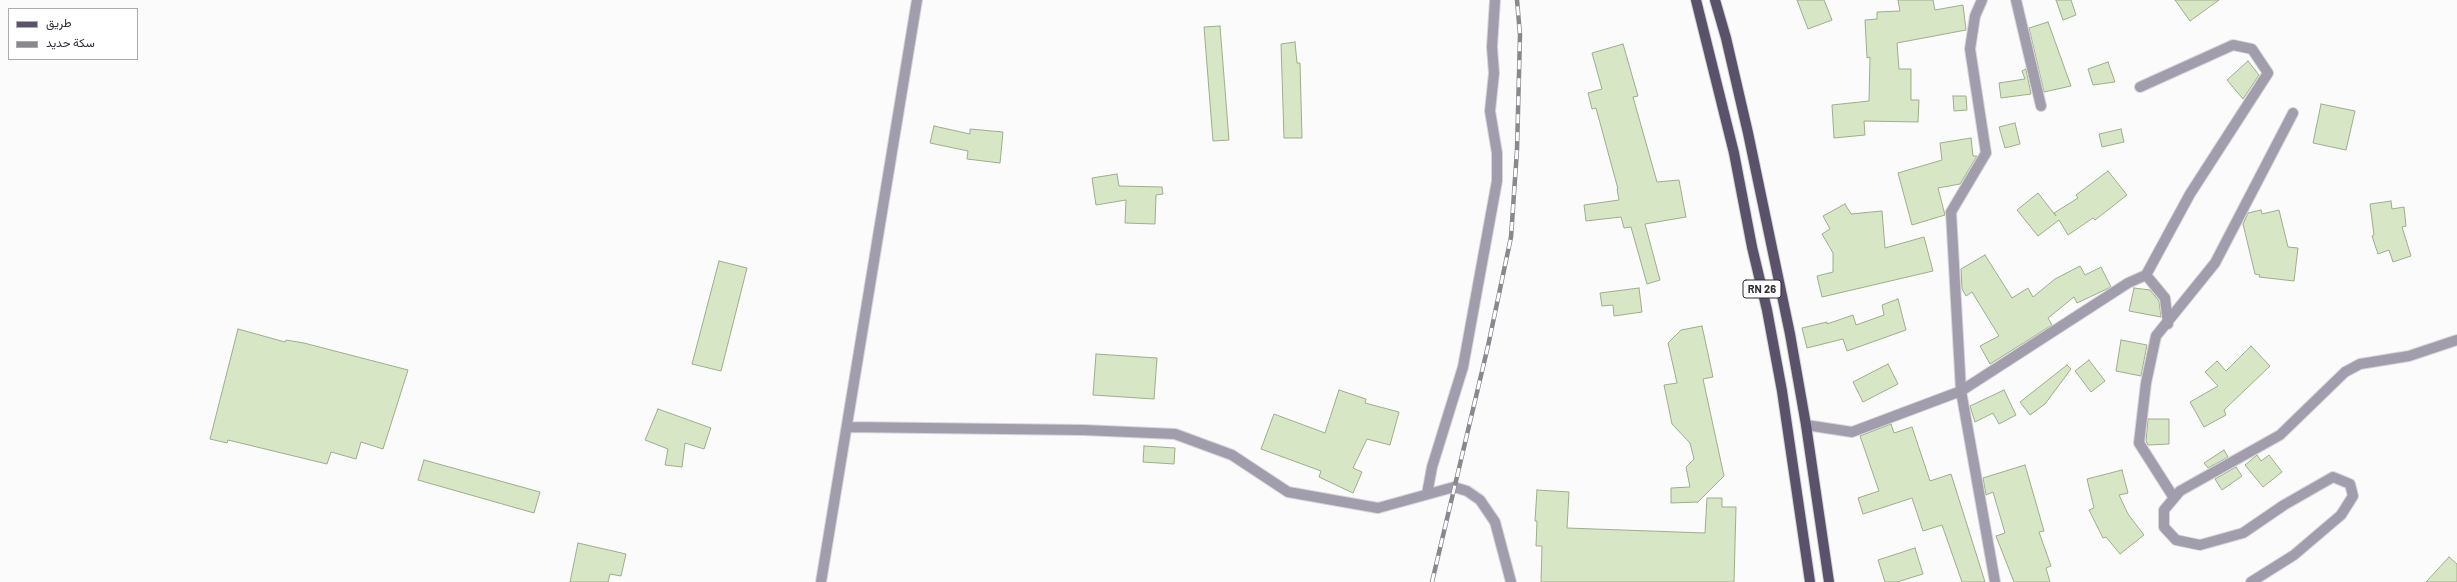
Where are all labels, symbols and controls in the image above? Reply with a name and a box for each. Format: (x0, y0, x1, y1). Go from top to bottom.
legend (8, 8, 138, 60)
text: طريق (46, 15, 71, 29)
text: سكة حديد (46, 35, 95, 49)
road number: RN 26 (1743, 280, 1781, 298)

